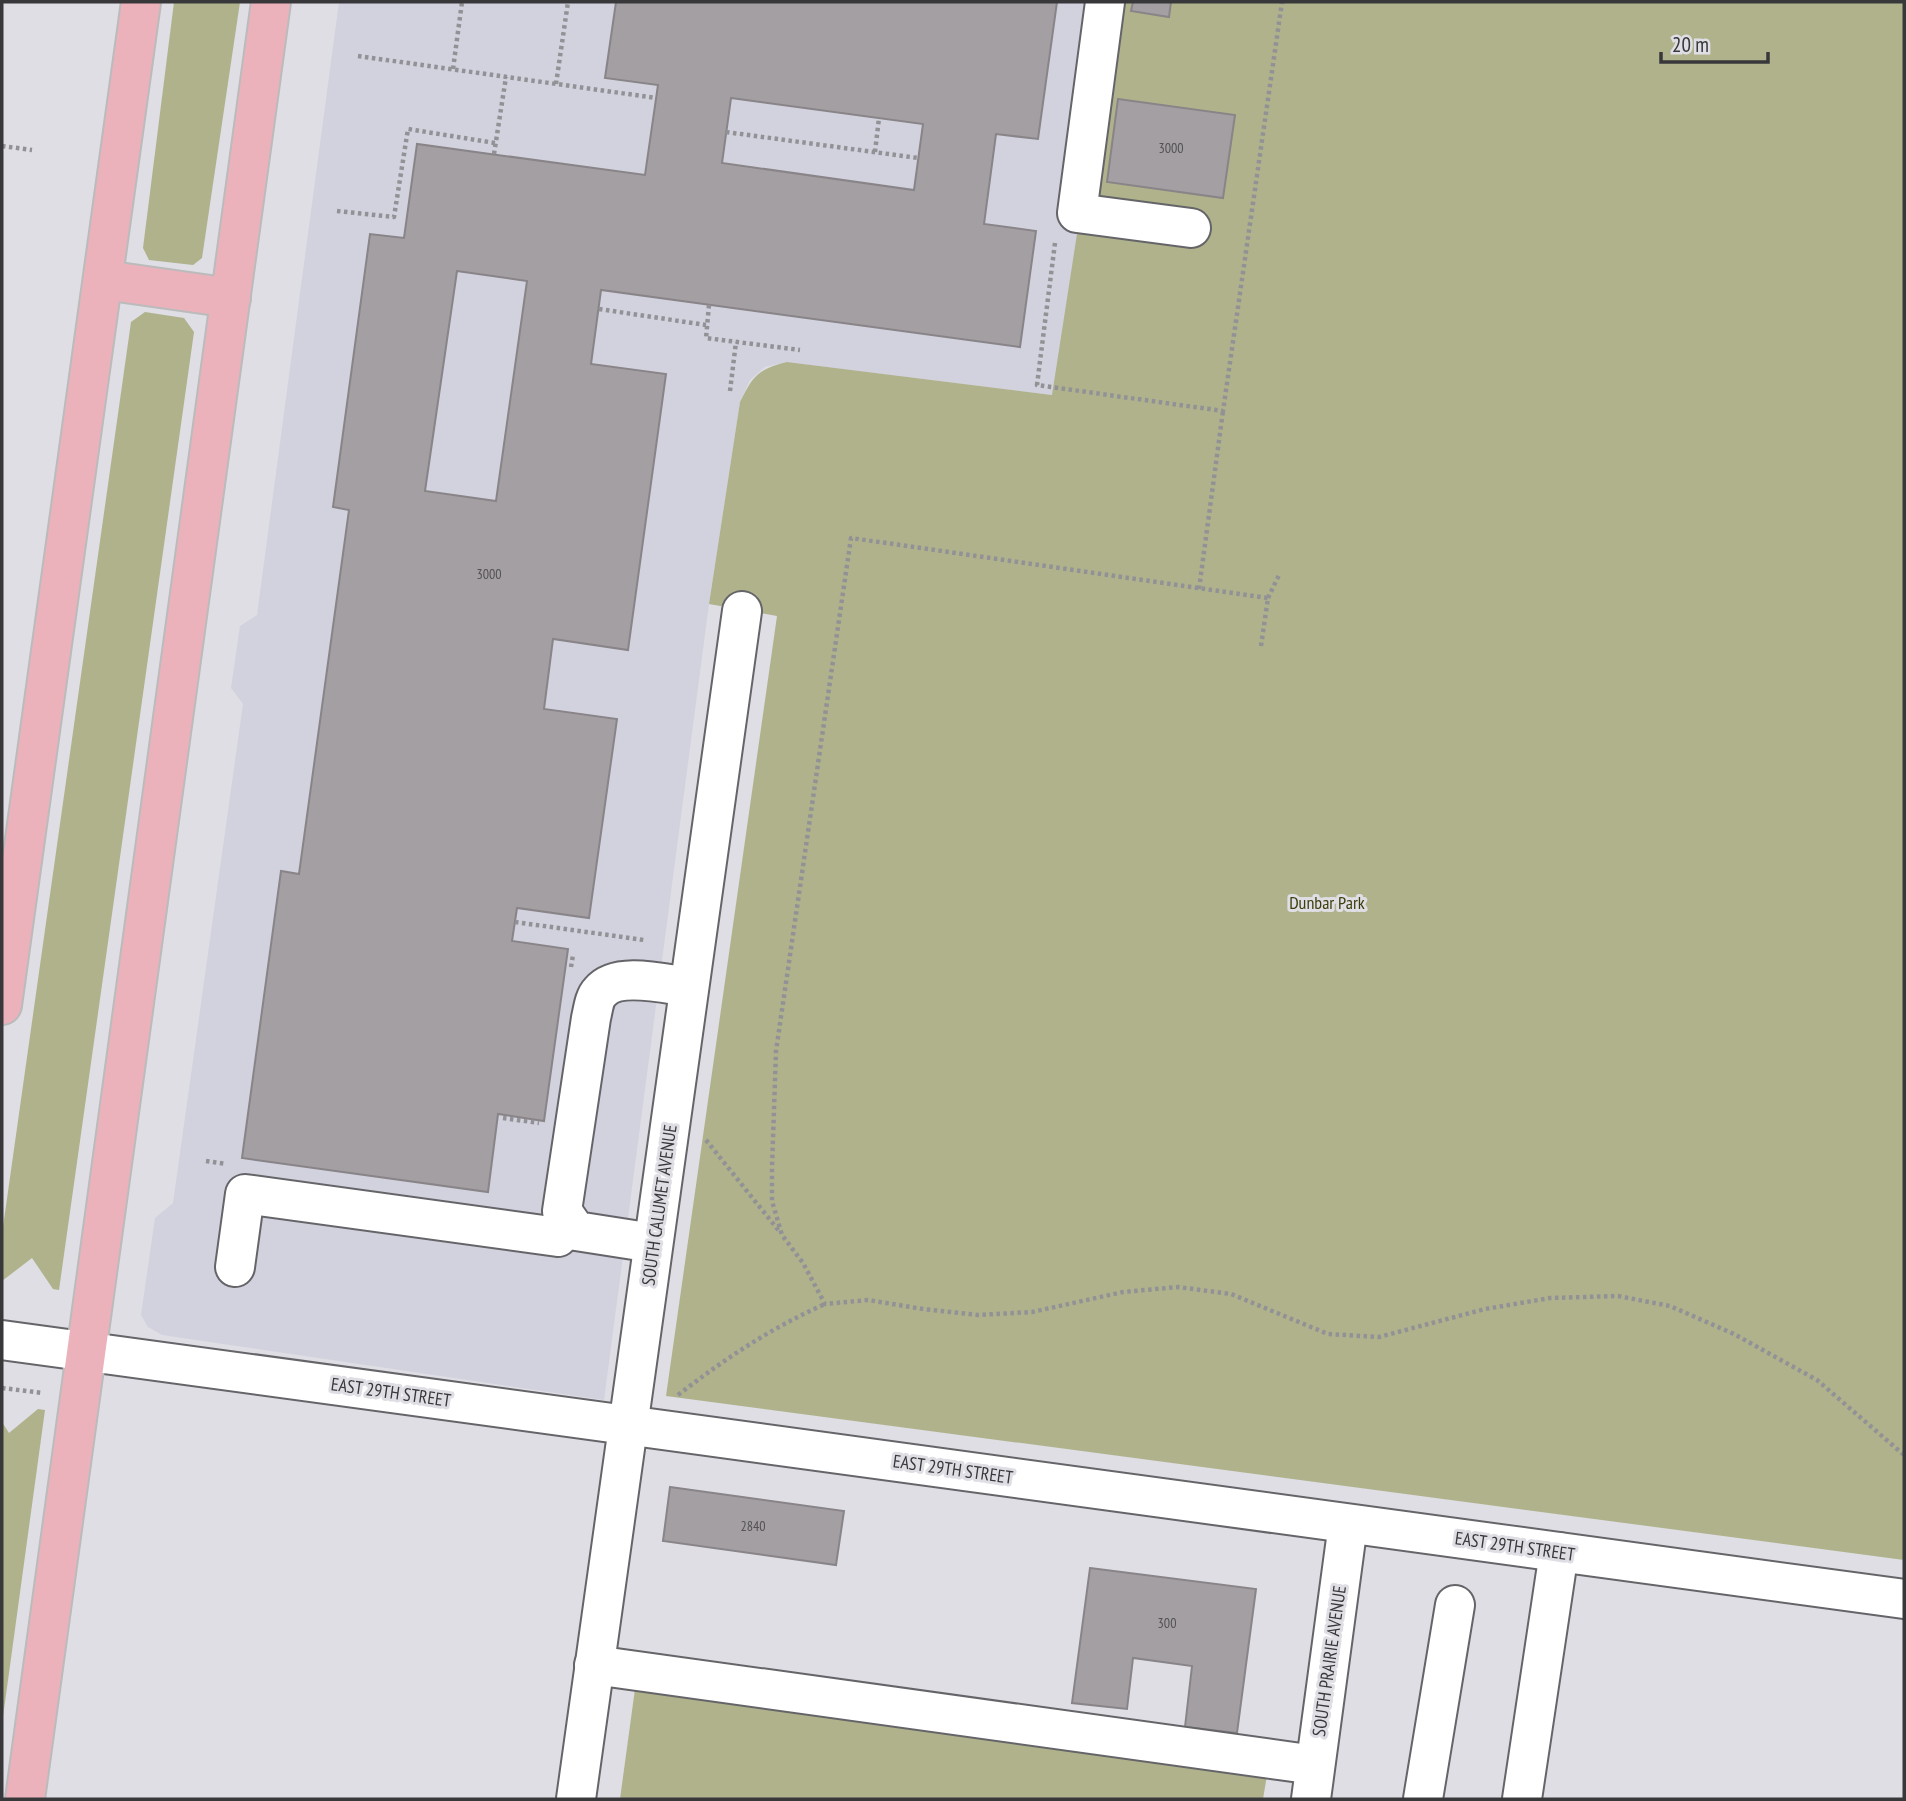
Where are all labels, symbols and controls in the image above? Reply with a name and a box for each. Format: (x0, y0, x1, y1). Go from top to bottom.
scale bar (1661, 21, 1768, 65)
text: 20 m (1672, 31, 1709, 58)
house number: 3000 (1158, 139, 1184, 157)
house number: 3000 (476, 565, 502, 583)
park label: Dunbar Park (1289, 891, 1365, 914)
street label: SOUTH CALUMET AVENUE (636, 1123, 682, 1287)
street label: EAST 29TH STREET (330, 1372, 452, 1412)
street label: EAST 29TH STREET (892, 1449, 1014, 1489)
house number: 2840 (740, 1517, 766, 1535)
street label: EAST 29TH STREET (1454, 1526, 1576, 1566)
street label: SOUTH PRAIRIE AVENUE (1307, 1584, 1351, 1738)
house number: 300 (1158, 1614, 1176, 1632)

